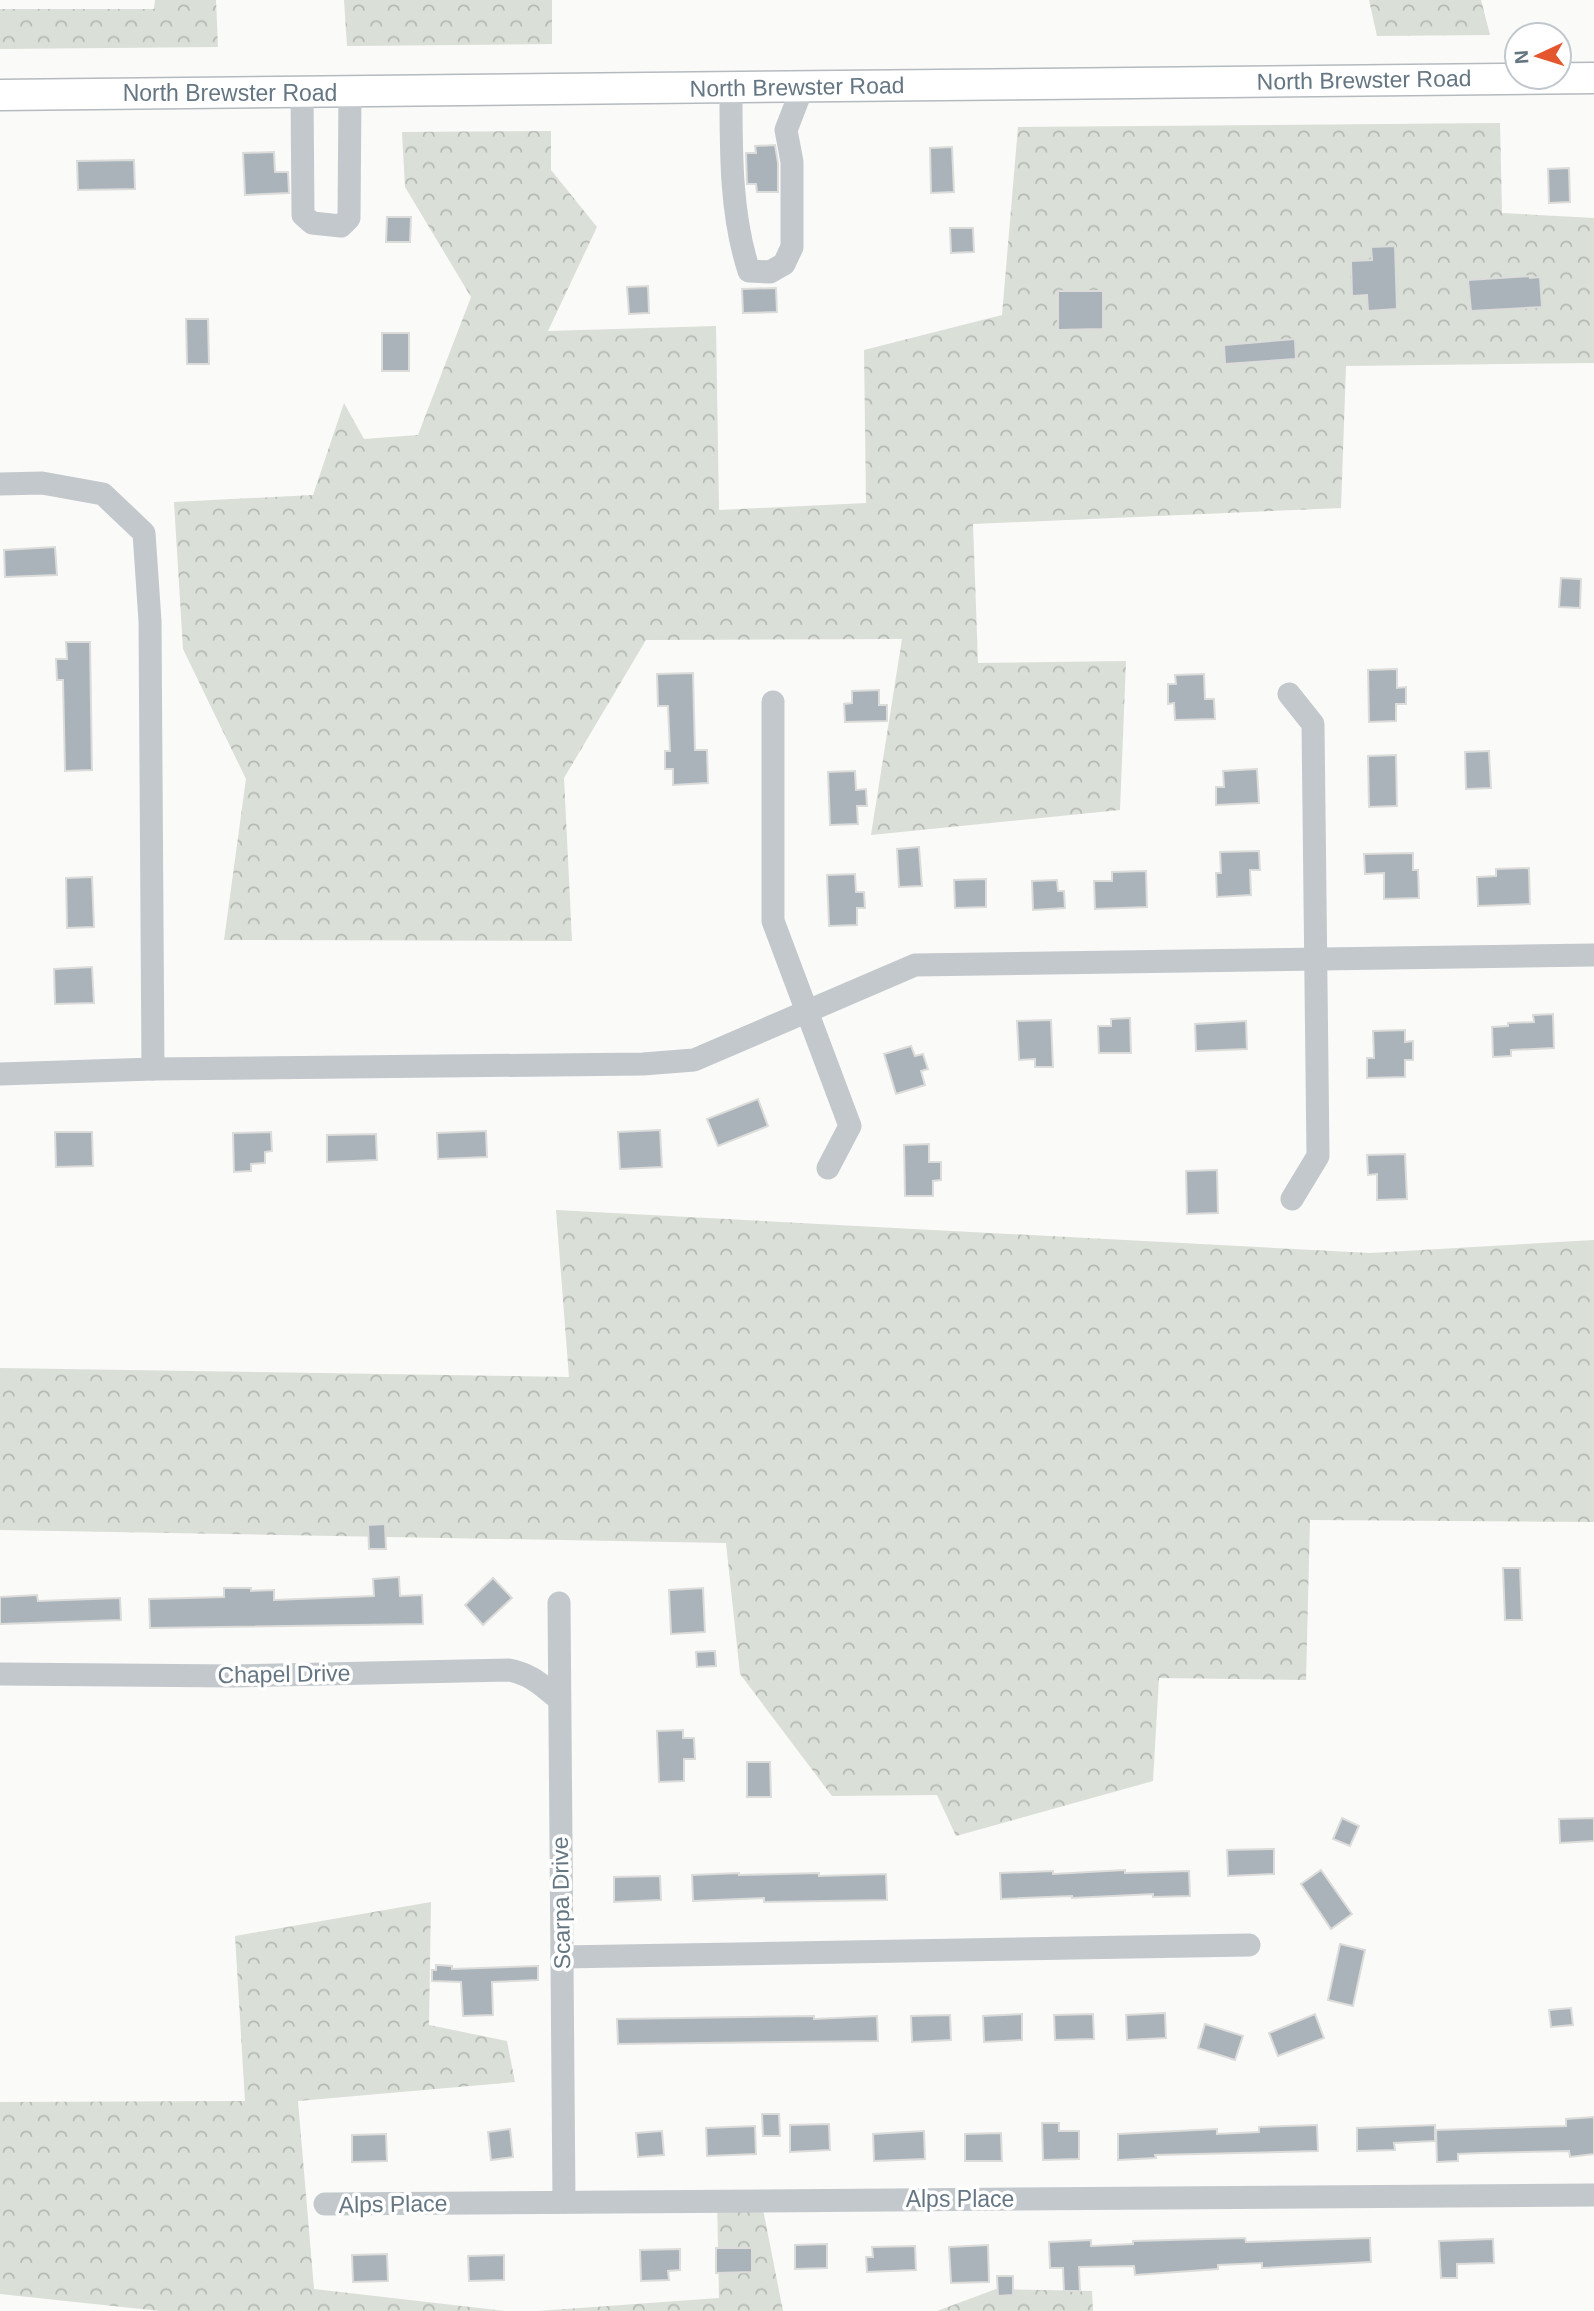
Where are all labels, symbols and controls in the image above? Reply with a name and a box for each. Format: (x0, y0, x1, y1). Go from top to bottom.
north arrow (1503, 21, 1573, 91)
text: N (1511, 50, 1532, 65)
street label: North Brewster Road (1256, 65, 1472, 95)
street label: North Brewster Road (689, 72, 905, 102)
street label: North Brewster Road (123, 80, 337, 106)
street label: Chapel Drive (217, 1660, 351, 1688)
street label: Scarpa Drive (547, 1836, 575, 1970)
street label: Alps Place (906, 2186, 1014, 2212)
street label: Alps Place (338, 2190, 448, 2218)

